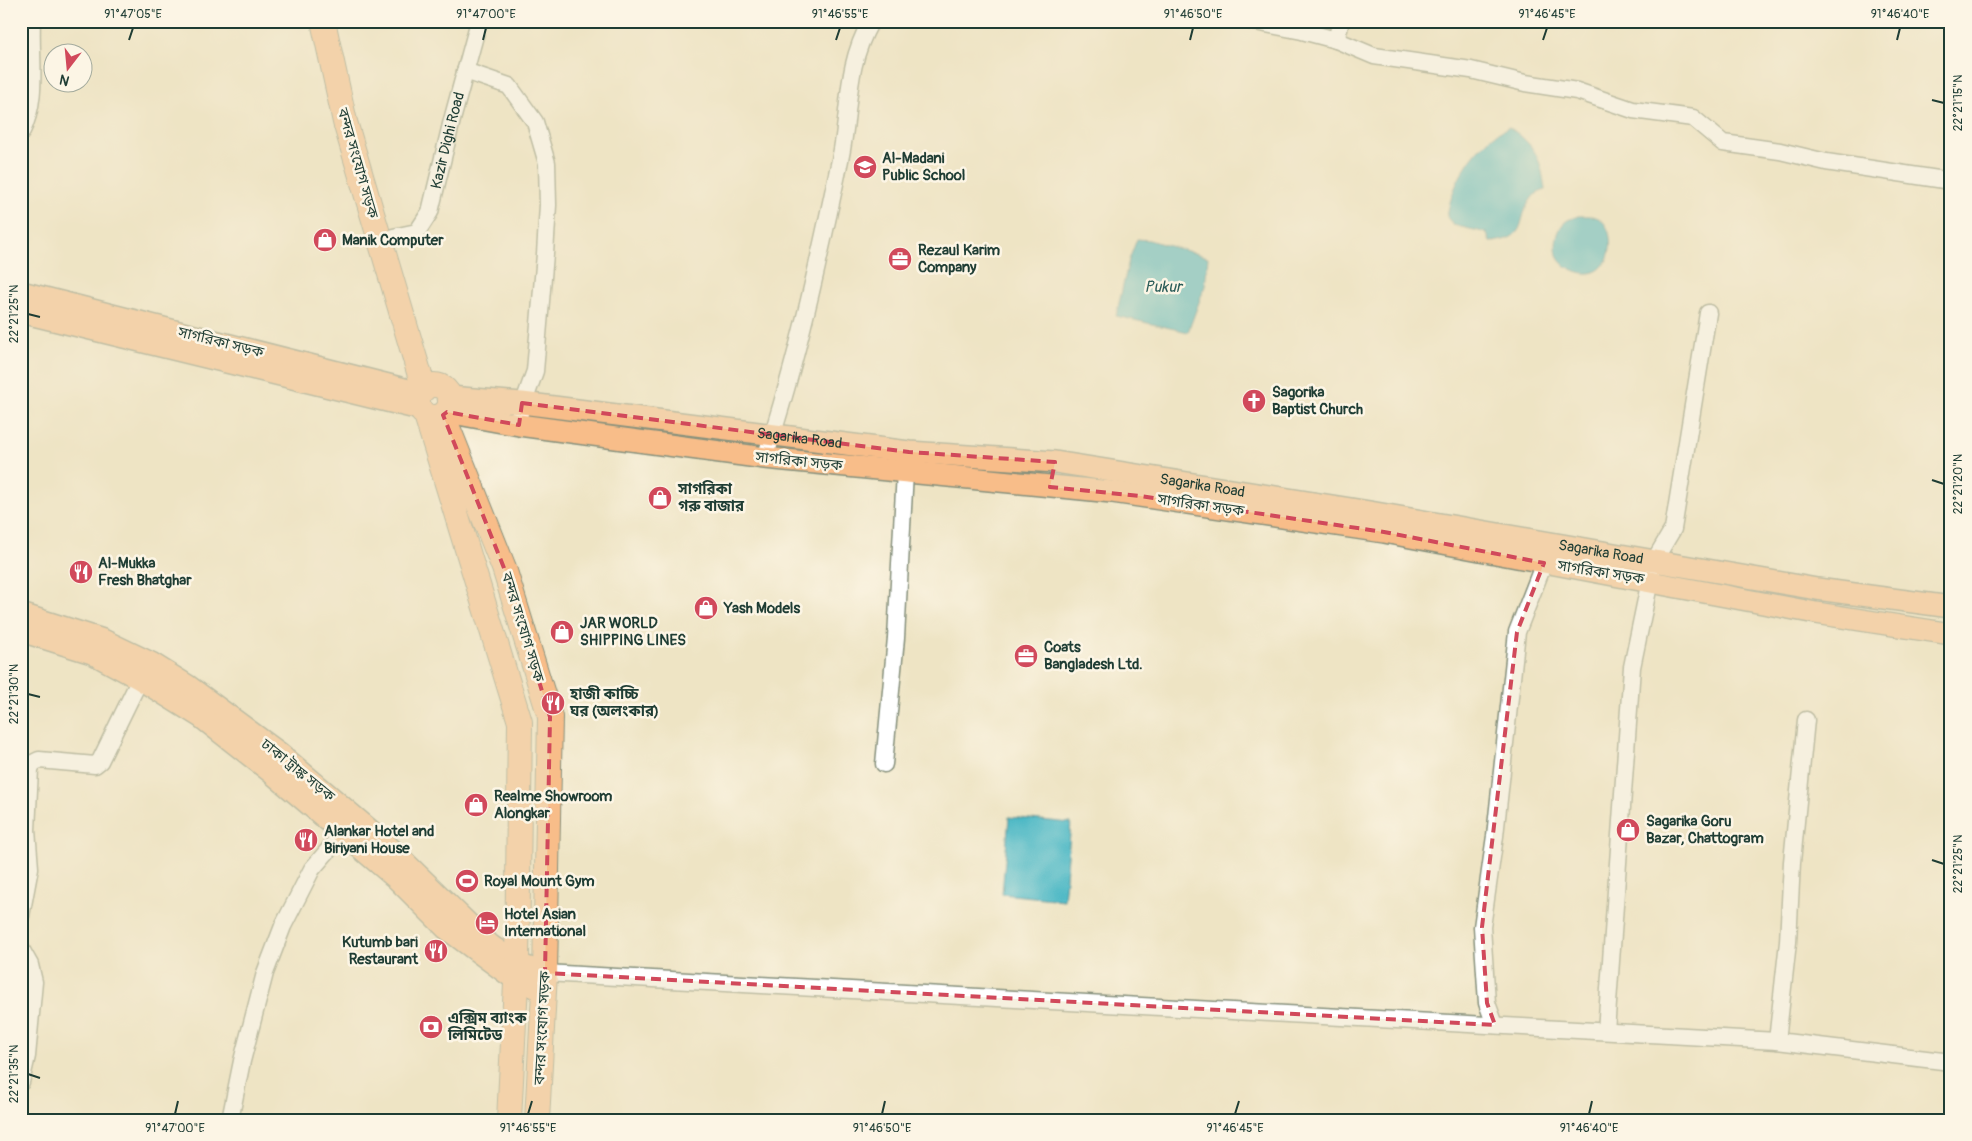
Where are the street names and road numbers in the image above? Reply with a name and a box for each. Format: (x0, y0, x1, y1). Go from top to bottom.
street label: Kazir Dighi Road (427, 90, 469, 191)
street label: বন্দর সংযোগ সড়ক (332, 105, 383, 221)
street label: সাগরিকা সড়ক (175, 322, 266, 362)
street label: Sagarika Road (756, 424, 843, 453)
street label: সাগরিকা সড়ক (753, 447, 844, 476)
street label: Sagarika Road (1158, 470, 1246, 502)
street label: সাগরিকা সড়ক (1155, 490, 1246, 521)
street label: Sagarika Road (1557, 536, 1645, 569)
street label: সাগরিকা সড়ক (1555, 556, 1646, 589)
street label: বন্দর সংযোগ সড়ক (497, 569, 548, 685)
street label: ঢাকা ট্রাঙ্ক সড়ক (256, 734, 339, 807)
street label: বন্দর সংযোগ সড়ক (530, 970, 555, 1086)

